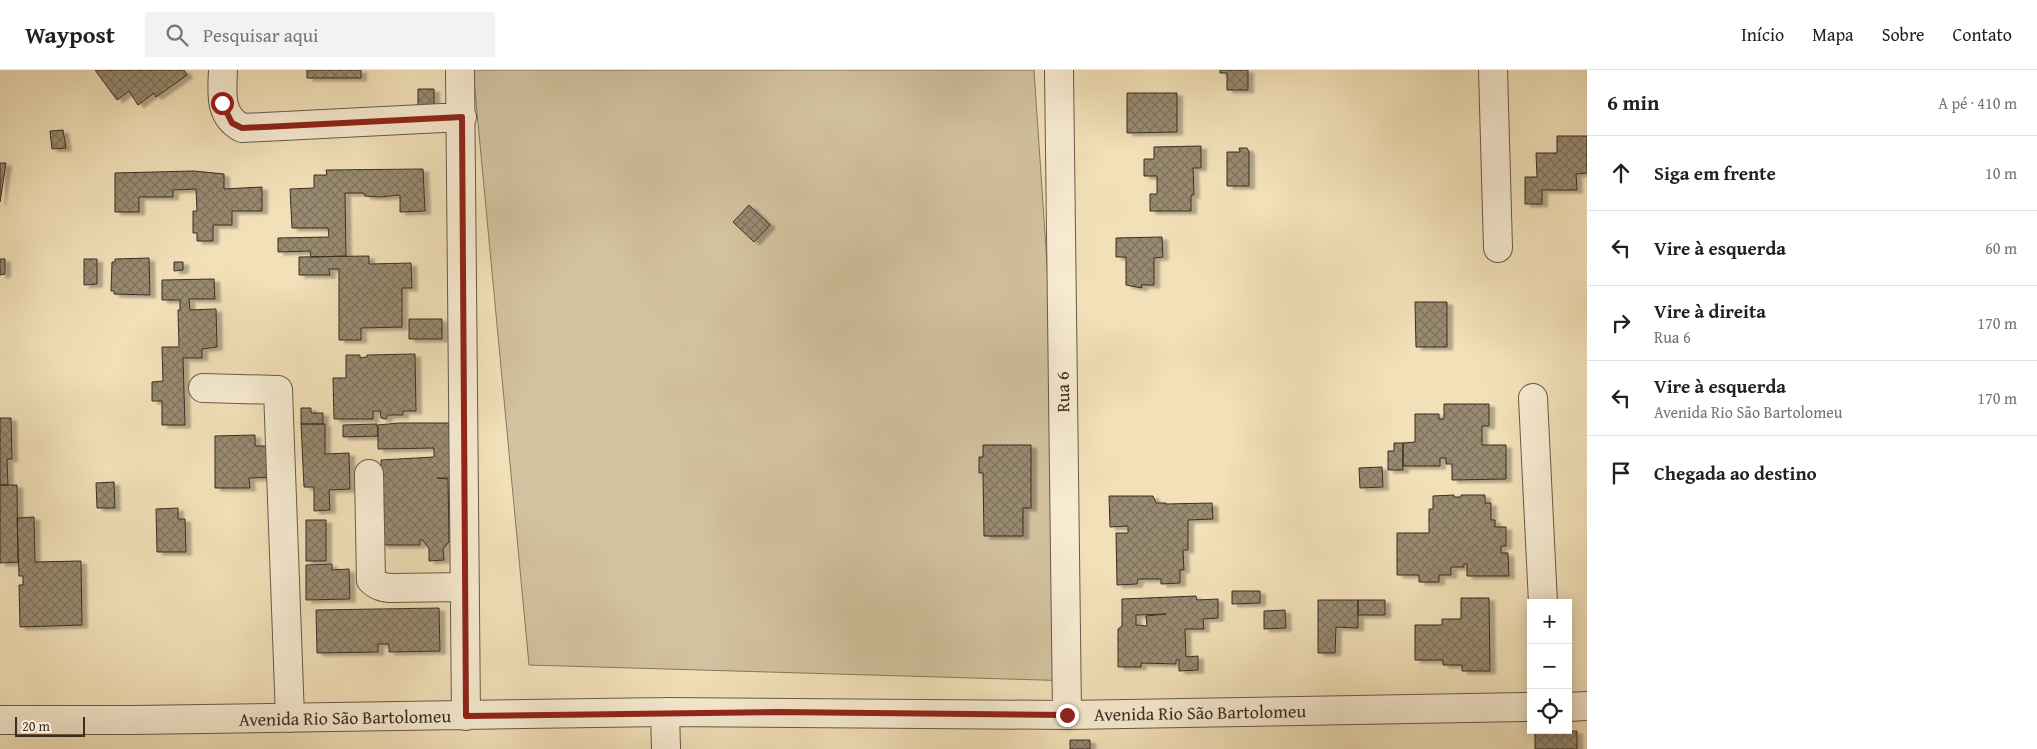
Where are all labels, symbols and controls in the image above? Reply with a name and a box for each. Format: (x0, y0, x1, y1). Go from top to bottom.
search box (145, 12, 495, 57)
text: Waypost (25, 17, 115, 52)
icon: search (163, 21, 191, 49)
text: Pesquisar aqui (203, 21, 318, 49)
text: Início (1741, 21, 1784, 48)
text: Mapa (1812, 21, 1854, 48)
text: Sobre (1882, 21, 1925, 48)
text: Contato (1953, 21, 2012, 48)
text: 6 min (1607, 87, 1659, 118)
text: A pé · 410 m (1938, 91, 2017, 115)
route start (211, 92, 234, 115)
icon: ahead (1607, 159, 1635, 187)
text: Siga em frente (1654, 159, 1776, 187)
text: 10 m (1985, 161, 2017, 185)
icon: left (1607, 234, 1635, 262)
text: Vire à esquerda (1654, 234, 1786, 262)
text: 60 m (1985, 236, 2017, 260)
text: Vire à direita (1654, 297, 1766, 325)
icon: right (1607, 309, 1635, 337)
text: 170 m (1977, 311, 2017, 335)
text: Rua 6 (1654, 325, 1691, 349)
street label: Rua 6 (1049, 371, 1076, 413)
text: Vire à esquerda (1654, 372, 1786, 400)
icon: left (1607, 384, 1635, 412)
text: 170 m (1977, 386, 2017, 410)
text: Avenida Rio São Bartolomeu (1654, 400, 1843, 424)
icon: arrive (1607, 459, 1635, 487)
text: Chegada ao destino (1654, 459, 1817, 487)
map controls (1527, 599, 1572, 734)
button: + (1527, 599, 1572, 644)
button: − (1527, 644, 1572, 689)
button: locate (1527, 689, 1572, 734)
street label: Avenida Rio São Bartolomeu (1094, 697, 1307, 728)
street label: Avenida Rio São Bartolomeu (239, 702, 452, 733)
route end (1056, 704, 1079, 727)
scale bar (15, 714, 85, 737)
text: 20 m (22, 716, 50, 736)

